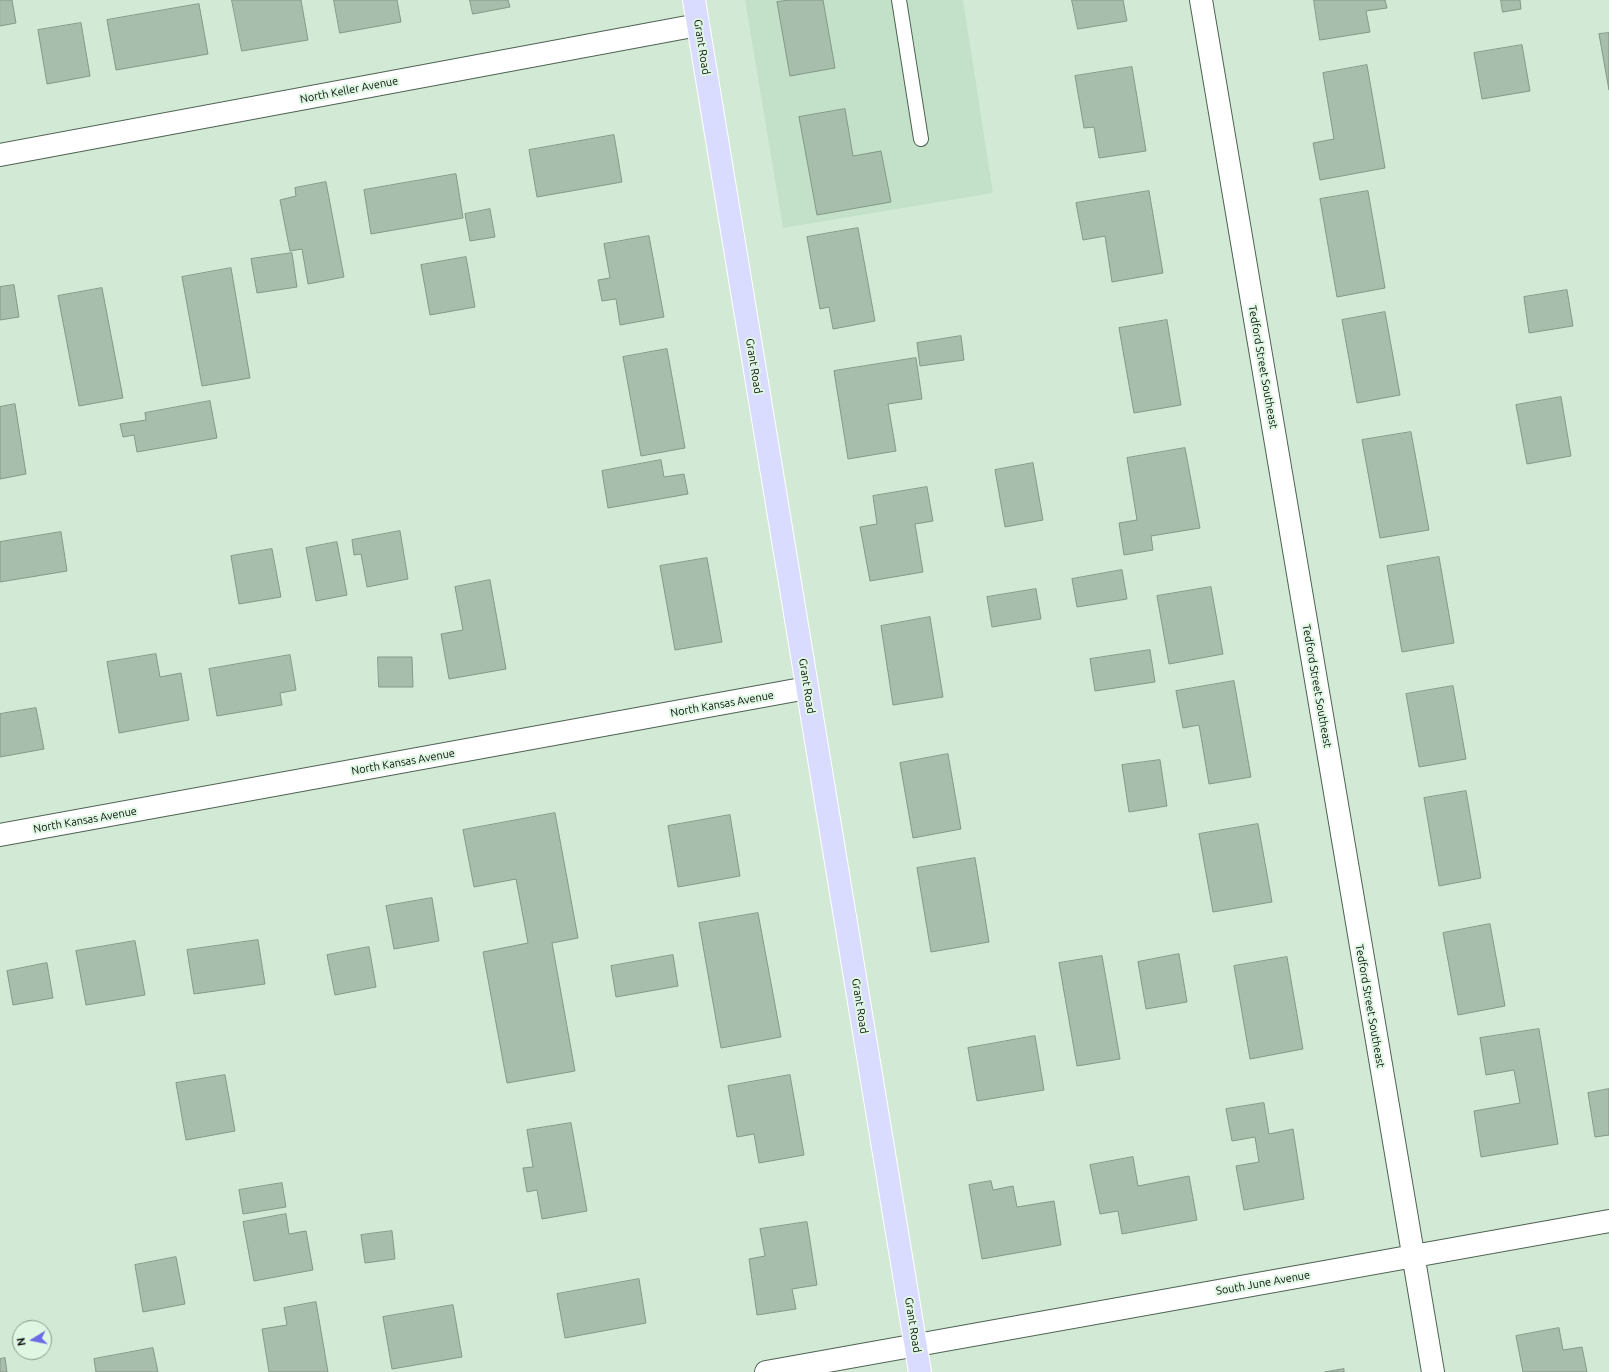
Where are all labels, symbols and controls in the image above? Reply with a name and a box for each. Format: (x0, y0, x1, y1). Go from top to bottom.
street label: Grant Road (691, 19, 713, 75)
street label: North Keller Avenue (299, 74, 399, 106)
street label: Tedford Street Southeast (1246, 304, 1280, 430)
street label: Grant Road (743, 338, 765, 394)
street label: Tedford Street Southeast (1300, 623, 1334, 749)
street label: Grant Road (796, 658, 818, 714)
street label: North Kansas Avenue (669, 688, 775, 720)
street label: North Kansas Avenue (350, 746, 456, 778)
street label: North Kansas Avenue (32, 804, 138, 836)
street label: Tedford Street Southeast (1353, 943, 1387, 1069)
street label: Grant Road (849, 978, 871, 1034)
street label: South June Avenue (1215, 1268, 1311, 1298)
street label: Grant Road (902, 1297, 924, 1353)
north arrow (12, 1320, 52, 1360)
text: N (15, 1337, 28, 1347)

